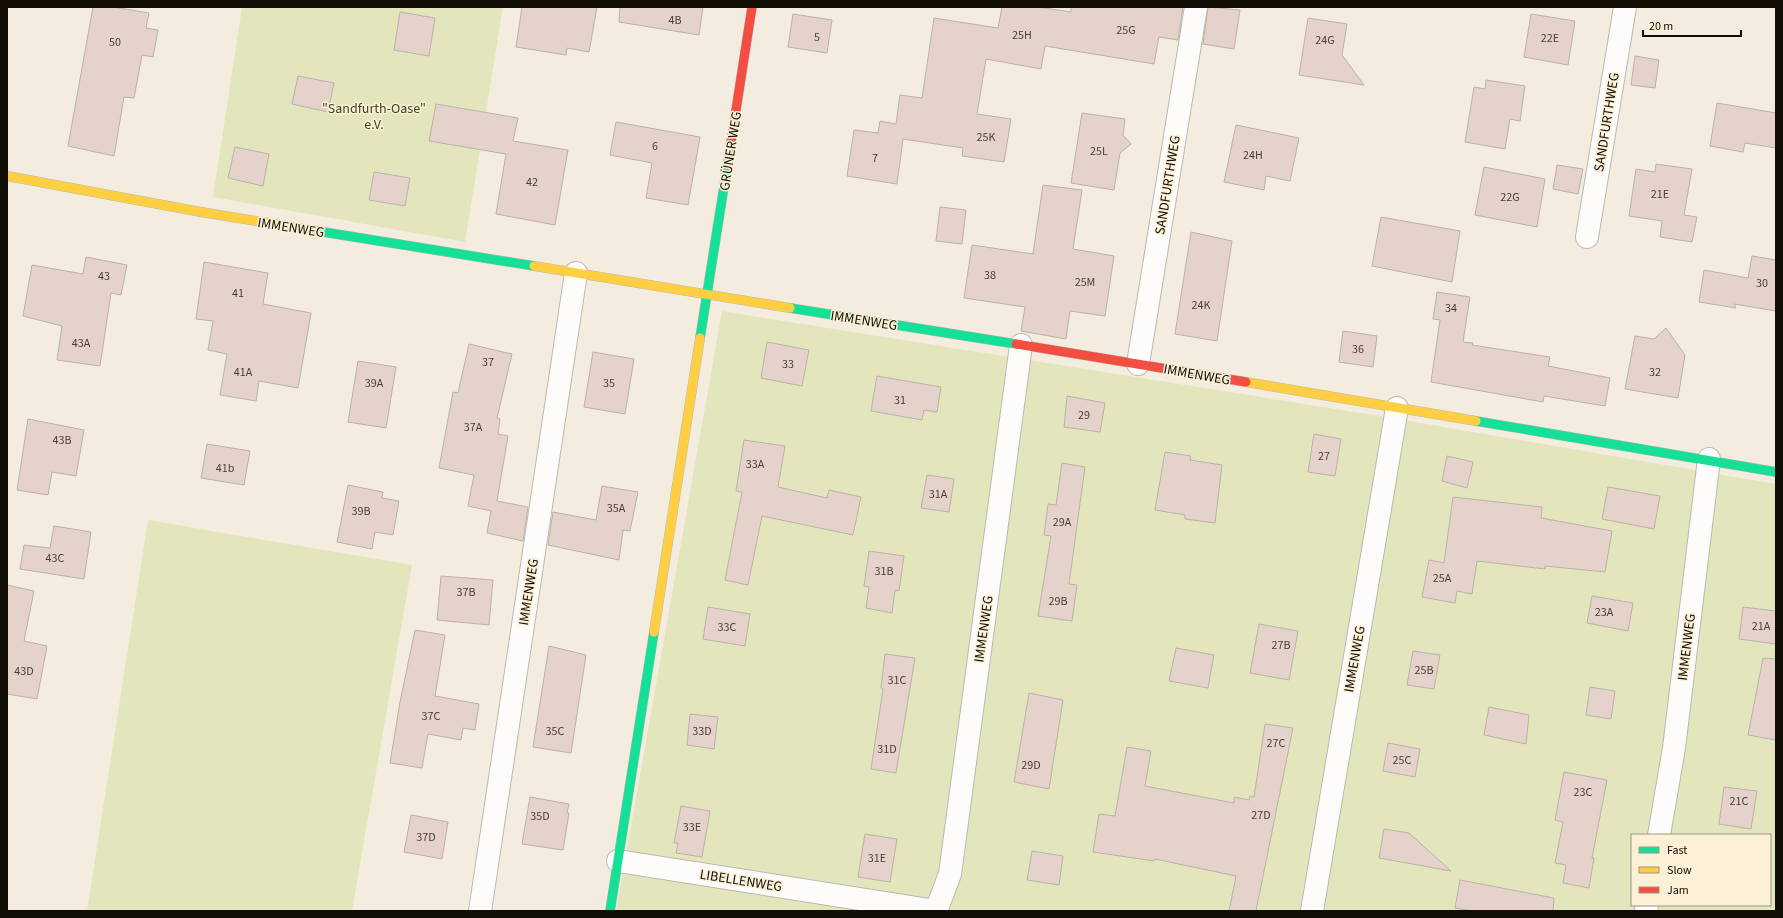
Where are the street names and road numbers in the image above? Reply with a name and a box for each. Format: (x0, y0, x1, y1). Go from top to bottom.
street label: SANDFURTHWEG (1589, 71, 1625, 173)
street label: GRÜNER WEG (715, 110, 747, 192)
street label: SANDFURTHWEG (1150, 134, 1186, 236)
street label: IMMENWEG (256, 213, 326, 243)
street label: IMMENWEG (829, 306, 899, 336)
street label: IMMENWEG (1162, 359, 1232, 391)
street label: IMMENWEG (514, 557, 544, 627)
street label: IMMENWEG (969, 594, 999, 664)
street label: IMMENWEG (1673, 612, 1701, 682)
street label: IMMENWEG (1339, 624, 1371, 694)
street label: LIBELLENWEG (698, 865, 783, 897)

